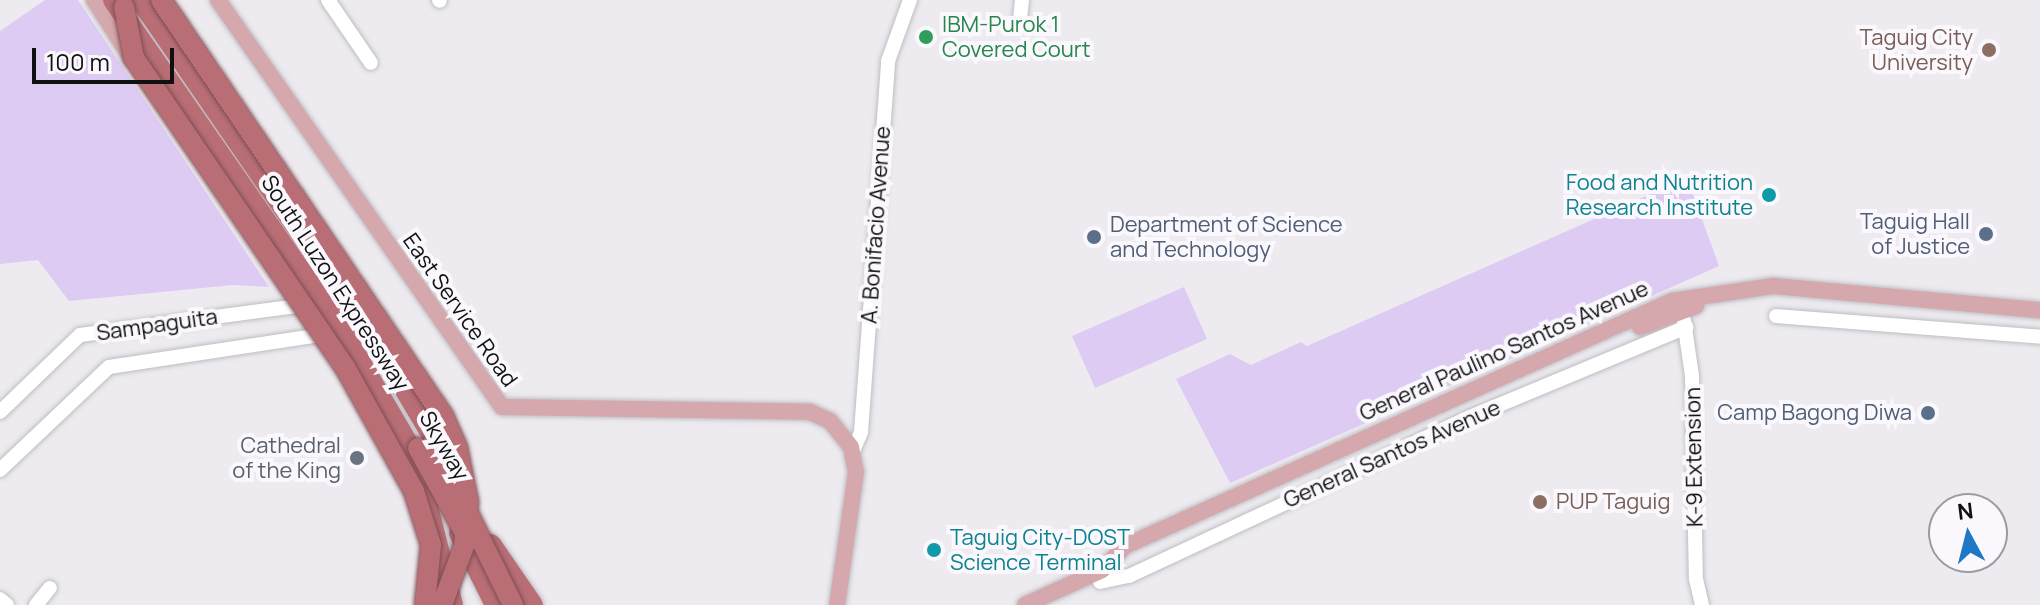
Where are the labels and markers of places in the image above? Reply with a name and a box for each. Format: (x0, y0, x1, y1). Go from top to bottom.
place label: IBM-Purok 1 Covered Court (942, 11, 1090, 62)
place label: Taguig City University (1860, 24, 1973, 76)
marker: IBM-Purok 1 Covered Court (917, 28, 935, 46)
marker: Taguig City University (1980, 41, 1998, 59)
place label: Food and Nutrition Research Institute (1566, 169, 1753, 220)
marker: Food and Nutrition Research Institute (1760, 186, 1778, 204)
place label: Taguig Hall of Justice (1860, 208, 1970, 260)
place label: Department of Science and Technology (1110, 211, 1343, 262)
marker: Taguig Hall of Justice (1977, 225, 1995, 243)
marker: Department of Science and Technology (1085, 228, 1103, 246)
place label: Camp Bagong Diwa (1717, 400, 1912, 426)
marker: Camp Bagong Diwa (1919, 404, 1937, 422)
place label: Cathedral of the King (232, 432, 341, 484)
marker: Cathedral of the King (348, 449, 366, 467)
place label: PUP Taguig (1556, 489, 1670, 515)
marker: PUP Taguig (1531, 493, 1549, 511)
place label: Taguig City-DOST Science Terminal (950, 524, 1130, 576)
marker: Taguig City-DOST Science Terminal (925, 541, 943, 559)

